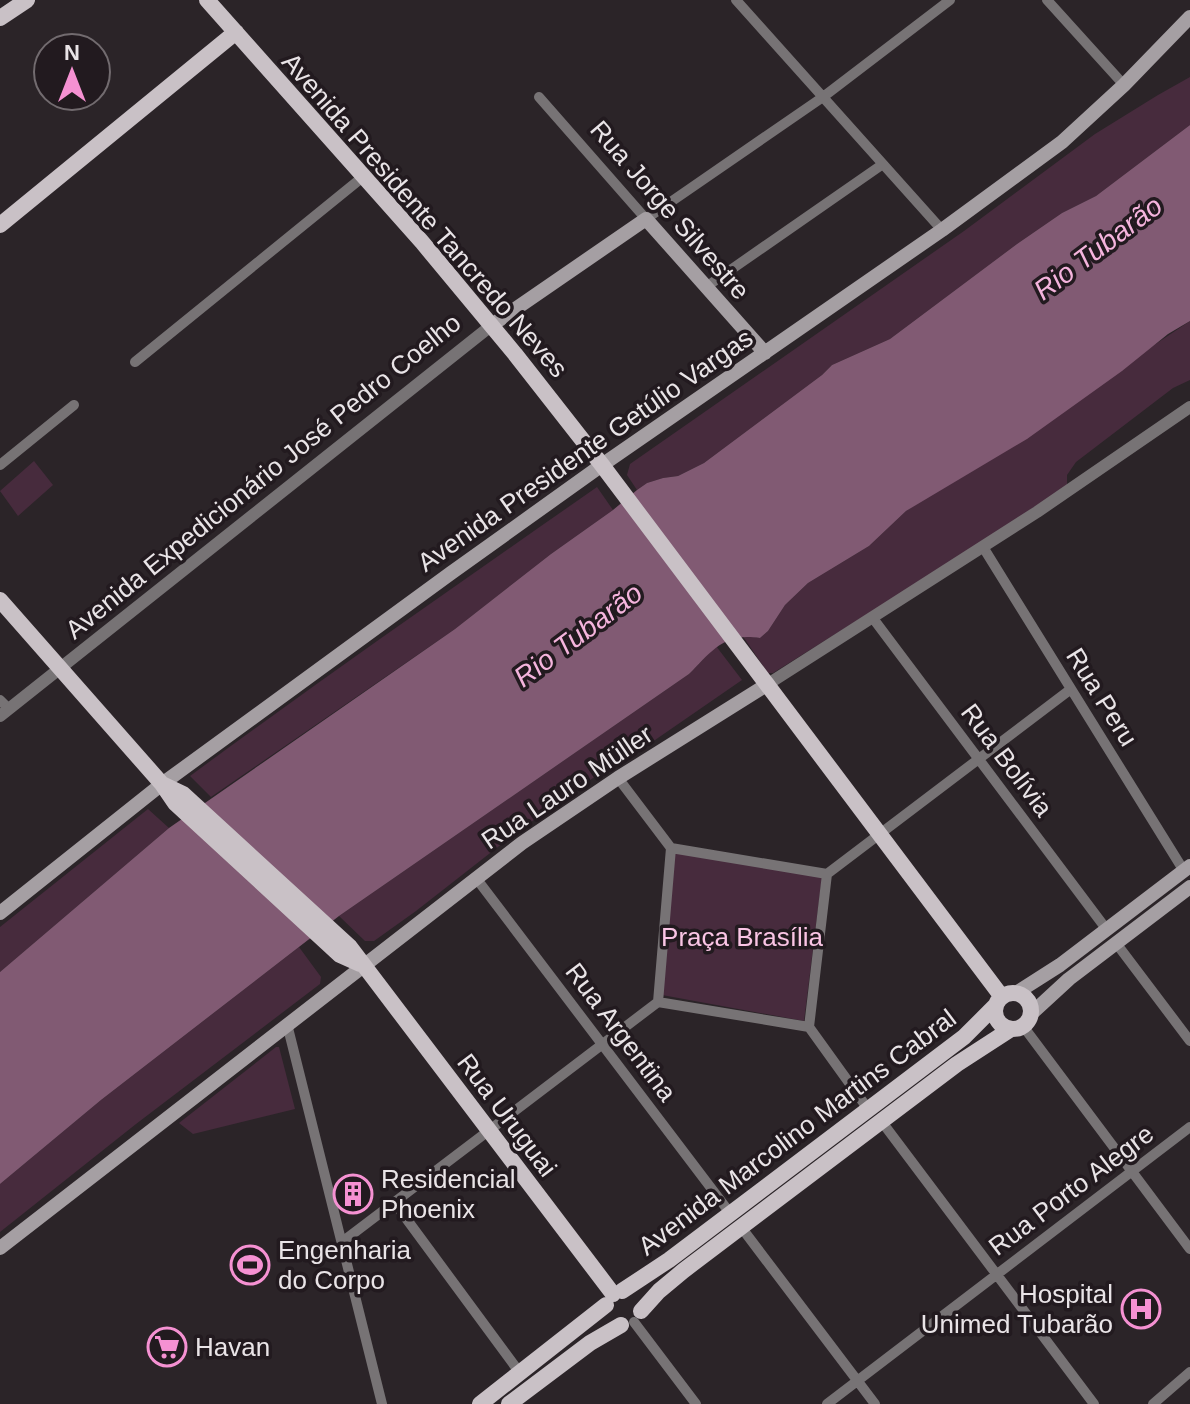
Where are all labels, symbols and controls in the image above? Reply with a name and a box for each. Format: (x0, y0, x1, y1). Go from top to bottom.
north arrow (32, 32, 112, 112)
text: N (64, 40, 80, 65)
street label: Avenida Presidente Tancredo Neves (276, 47, 574, 383)
street label: Rua Jorge Silvestre (584, 115, 756, 305)
water label: Rio Tubarão (1028, 190, 1168, 306)
street label: Avenida Expedicionário José Pedro Coelho (59, 307, 467, 645)
street label: Avenida Presidente Getúlio Vargas (412, 322, 758, 578)
water label: Rio Tubarão (508, 577, 648, 693)
street label: Rua Peru (1060, 642, 1144, 752)
street label: Rua Bolívia (955, 698, 1059, 823)
street label: Rua Lauro Müller (476, 719, 658, 855)
park label: Praça Brasília (661, 922, 823, 952)
street label: Rua Argentina (559, 957, 683, 1107)
street label: Avenida Marcolino Martins Cabral (632, 1003, 962, 1261)
street label: Rua Uruguai (451, 1048, 563, 1182)
street label: Rua Porto Alegre (983, 1118, 1159, 1262)
place label: Residencial Phoenix (381, 1164, 515, 1224)
building icon: Residencial Phoenix (332, 1173, 374, 1215)
place label: Engenharia do Corpo (278, 1235, 412, 1295)
sports icon: Engenharia do Corpo (229, 1244, 271, 1286)
place label: Hospital Unimed Tubarão (921, 1279, 1113, 1339)
hospital icon: Hospital Unimed Tubarão (1120, 1288, 1162, 1330)
supermarket icon: Havan (146, 1326, 188, 1368)
place label: Havan (195, 1332, 270, 1362)

